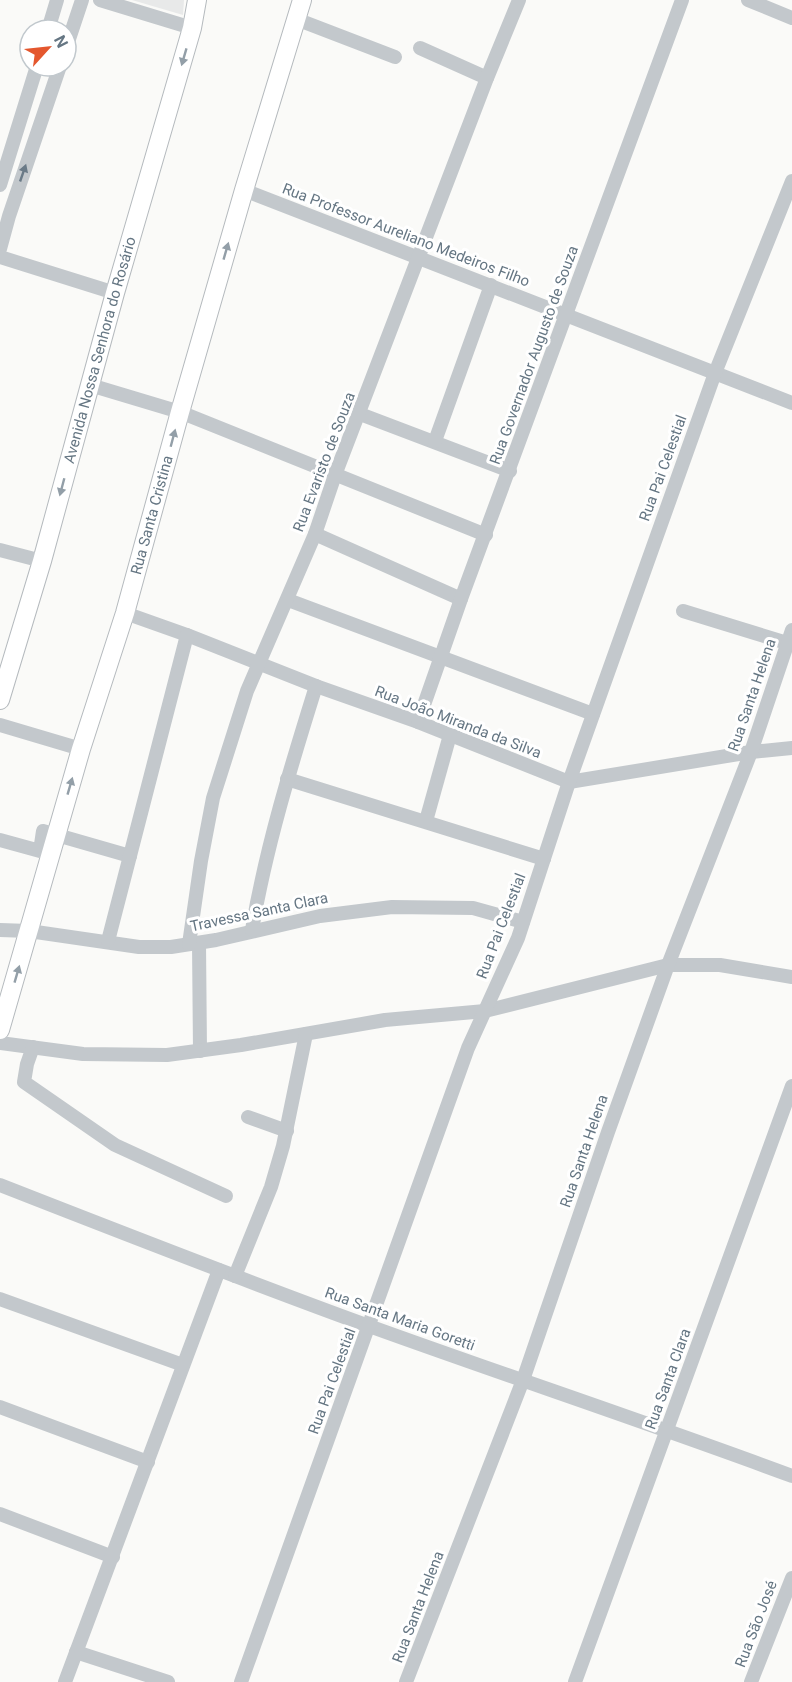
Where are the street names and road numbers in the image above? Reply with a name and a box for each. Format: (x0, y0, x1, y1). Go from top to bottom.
street label: Rua Professor Aureliano Medeiros Filho (280, 179, 532, 291)
street label: Avenida Nossa Senhora do Rosário (60, 235, 140, 465)
street label: Rua Governador Augusto de Souza (486, 243, 582, 467)
street label: Rua Evaristo de Souza (289, 390, 359, 534)
street label: Rua Pai Celestial (635, 412, 691, 524)
street label: Rua Santa Cristina (127, 453, 177, 577)
street label: Rua Santa Helena (724, 636, 780, 754)
street label: Rua João Miranda da Silva (372, 682, 544, 762)
street label: Rua Pai Celestial (473, 871, 529, 981)
street label: Travessa Santa Clara (188, 889, 330, 935)
street label: Rua Santa Helena (556, 1092, 612, 1210)
street label: Rua Santa Maria Goretti (322, 1283, 478, 1355)
street label: Rua Pai Celestial (304, 1325, 360, 1437)
street label: Rua Santa Clara (641, 1326, 695, 1432)
street label: Rua Santa Helena (388, 1549, 448, 1665)
street label: Rua São José (731, 1578, 781, 1670)

